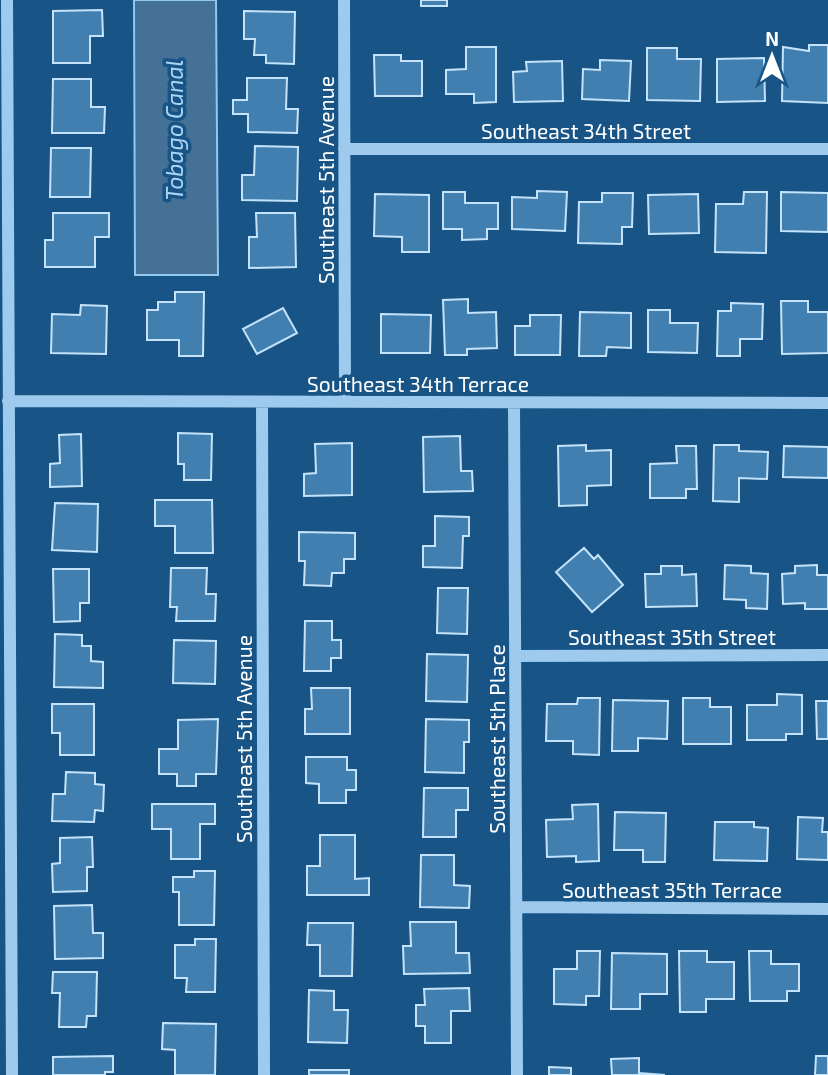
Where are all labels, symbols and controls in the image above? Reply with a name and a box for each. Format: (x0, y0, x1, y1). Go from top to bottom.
north arrow (737, 21, 807, 91)
text: N (765, 27, 779, 50)
water label: Tobago Canal (160, 60, 188, 200)
street label: Southeast 5th Avenue (313, 76, 338, 284)
street label: Southeast 34th Street (481, 118, 691, 143)
street label: Southeast 34th Terrace (307, 371, 529, 396)
street label: Southeast 35th Street (568, 624, 776, 649)
street label: Southeast 5th Avenue (231, 635, 256, 843)
street label: Southeast 5th Place (484, 644, 509, 834)
street label: Southeast 35th Terrace (562, 877, 782, 902)

